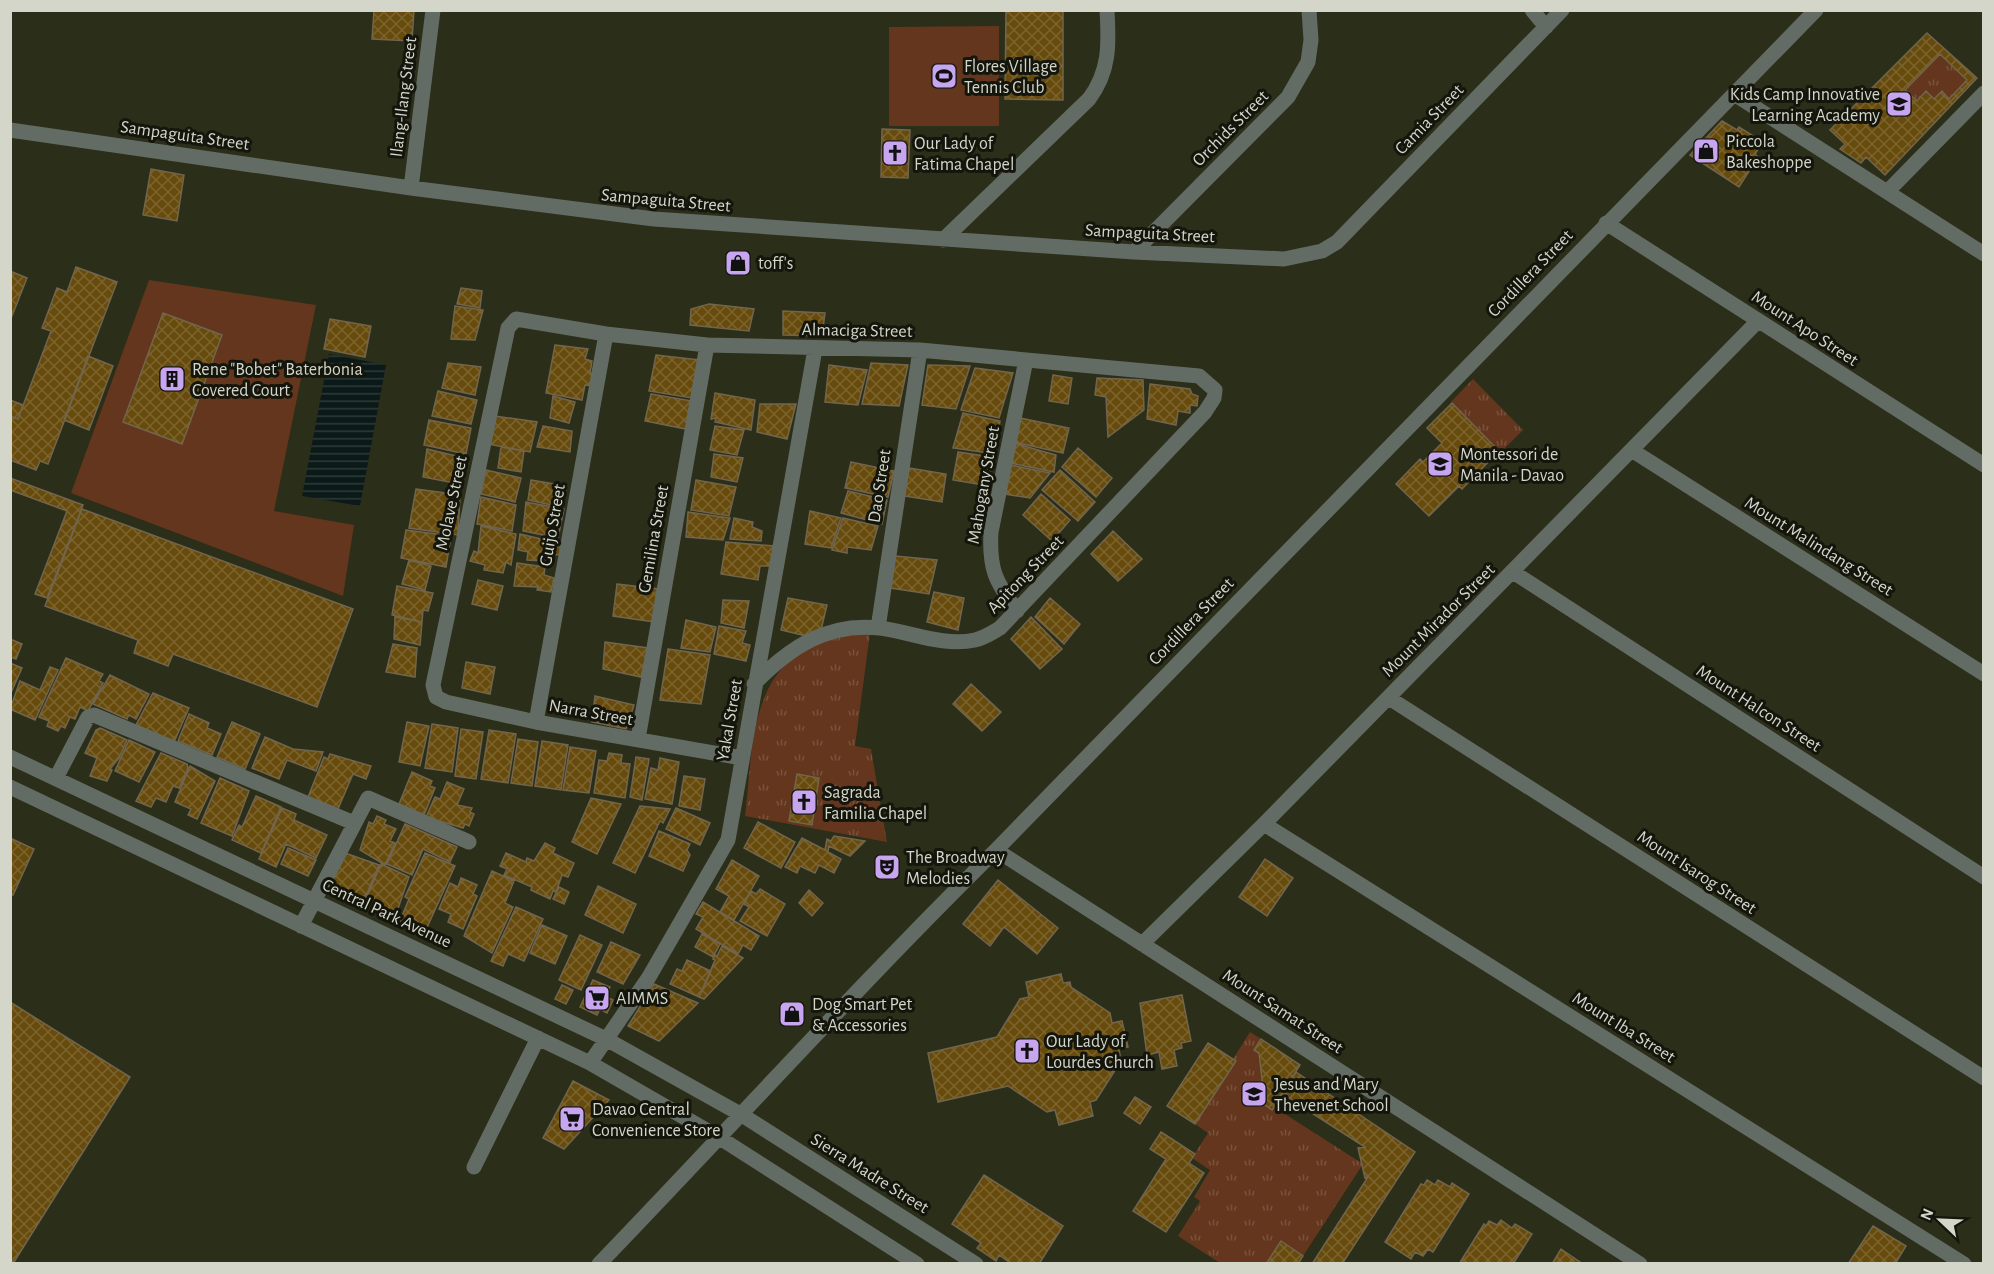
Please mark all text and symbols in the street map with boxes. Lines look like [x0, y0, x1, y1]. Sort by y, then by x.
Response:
street label: Ilang-Ilang Street [388, 36, 420, 158]
place label: Flores Village Tennis Club [964, 58, 1057, 97]
sports icon: Flores Village Tennis Club [929, 61, 959, 91]
street label: Camia Street [1392, 81, 1468, 158]
place label: Kids Camp Innovative Learning Academy [1730, 86, 1880, 125]
street label: Orchids Street [1189, 87, 1272, 170]
school or university icon: Kids Camp Innovative Learning Academy [1884, 89, 1914, 119]
street label: Sampaguita Street [119, 118, 251, 154]
place label: Piccola Bakeshoppe [1726, 133, 1812, 172]
place label: Our Lady of Fatima Chapel [914, 135, 1014, 174]
shop icon: Piccola Bakeshoppe [1691, 136, 1721, 166]
church icon: Our Lady of Fatima Chapel [880, 138, 910, 168]
street label: Sampaguita Street [600, 186, 732, 216]
street label: Sampaguita Street [1085, 222, 1216, 246]
street label: Cordillera Street [1485, 226, 1577, 321]
shop icon: toff's [723, 248, 753, 278]
place label: toff's [758, 255, 794, 273]
street label: Mount Apo Street [1748, 288, 1861, 370]
street label: Almaciga Street [801, 321, 913, 341]
place label: Rene "Bobet" Baterbonia Covered Court [192, 361, 363, 400]
building icon: Rene "Bobet" Baterbonia Covered Court [157, 364, 187, 394]
street label: Mahogany Street [965, 425, 1003, 545]
place label: Montessori de Manila - Davao [1460, 446, 1564, 485]
street label: Dao Street [865, 448, 895, 524]
school or university icon: Montessori de Manila - Davao [1425, 449, 1455, 479]
street label: Molave Street [433, 454, 471, 552]
street label: Guijo Street [537, 483, 569, 568]
street label: Gemilina Street [636, 484, 672, 595]
street label: Mount Malindang Street [1741, 494, 1896, 600]
street label: Apitong Street [984, 532, 1067, 617]
street label: Mount Mirador Street [1379, 561, 1499, 681]
street label: Cordillera Street [1146, 574, 1238, 669]
street label: Mount Halcon Street [1693, 662, 1824, 756]
street label: Yakal Street [714, 678, 746, 762]
street label: Narra Street [547, 697, 635, 729]
place label: Sagrada Familia Chapel [824, 784, 927, 823]
church icon: Sagrada Familia Chapel [789, 787, 819, 817]
street label: Mount Isarog Street [1634, 828, 1759, 918]
place label: The Broadway Melodies [906, 849, 1005, 888]
theatre icon: The Broadway Melodies [872, 852, 902, 882]
street label: Central Park Avenue [319, 876, 454, 952]
street label: Mount Samat Street [1219, 966, 1346, 1058]
supermarket icon: AIMMS [582, 983, 612, 1013]
street label: Mount Iba Street [1569, 989, 1678, 1067]
place label: AIMMS [616, 990, 668, 1008]
place label: Dog Smart Pet & Accessories [812, 996, 912, 1035]
shop icon: Dog Smart Pet & Accessories [777, 999, 807, 1029]
place label: Our Lady of Lourdes Church [1046, 1033, 1154, 1072]
church icon: Our Lady of Lourdes Church [1012, 1036, 1042, 1066]
place label: Jesus and Mary Thevenet School [1274, 1076, 1389, 1115]
school or university icon: Jesus and Mary Thevenet School [1239, 1079, 1269, 1109]
place label: Davao Central Convenience Store [592, 1101, 720, 1140]
supermarket icon: Davao Central Convenience Store [557, 1104, 587, 1134]
street label: Sierra Madre Street [807, 1130, 932, 1217]
north arrow [1910, 1190, 1970, 1250]
text: N [1918, 1206, 1937, 1223]

